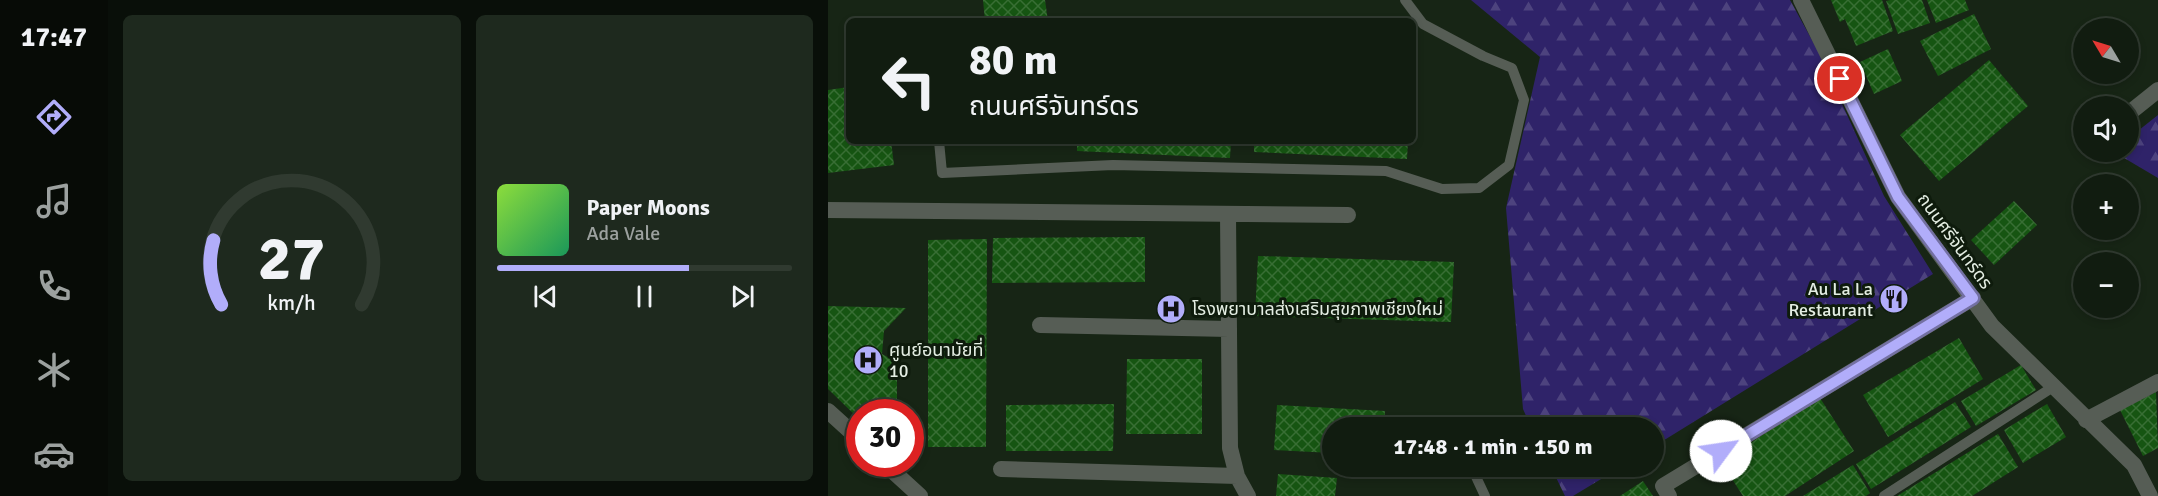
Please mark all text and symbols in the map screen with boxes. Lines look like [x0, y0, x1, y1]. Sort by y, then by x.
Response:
north arrow [2073, 18, 2139, 84]
map controls [2073, 18, 2139, 318]
text: 17:47 [21, 21, 87, 54]
text: 80 m [969, 35, 1058, 86]
icon: left [870, 42, 948, 120]
pin [1814, 53, 1865, 104]
icon: arrive [1823, 62, 1856, 95]
text: ถนนศรีจันทร์ดร [969, 90, 1139, 123]
icon: directions [33, 96, 75, 138]
button: sound [2073, 96, 2139, 162]
button: + [2073, 174, 2139, 240]
icon: music [33, 180, 75, 222]
street label: ถนนศรีจันทร์ดร [1913, 189, 1997, 293]
text: Paper Moons [587, 194, 710, 221]
text: 27 [258, 220, 325, 297]
text: Ada Vale [587, 221, 660, 246]
button: − [2073, 252, 2139, 318]
icon: phone [33, 265, 75, 307]
place label: Au La La Restaurant [1789, 278, 1873, 321]
icon: previous [529, 280, 562, 313]
icon: pause [628, 280, 661, 313]
icon: next [726, 280, 759, 313]
restaurant icon: Au La La Restaurant [1878, 283, 1910, 315]
text: km/h [267, 290, 316, 316]
hospital icon: โรงพยาบาลส่งเสริมสุขภาพเชียงใหม่ [1155, 293, 1187, 325]
place label: โรงพยาบาลส่งเสริมสุขภาพเชียงใหม่ [1192, 298, 1443, 320]
place label: ศูนย์อนามัยที่ 10 [889, 337, 983, 382]
hospital icon: ศูนย์อนามัยที่ 10 [852, 344, 884, 376]
icon: climate [33, 349, 75, 391]
speed limit sign: 30 [846, 399, 924, 477]
position arrow [1689, 419, 1753, 483]
icon: car [33, 433, 75, 475]
text: 17:48 · 1 min · 150 m [1393, 433, 1593, 460]

